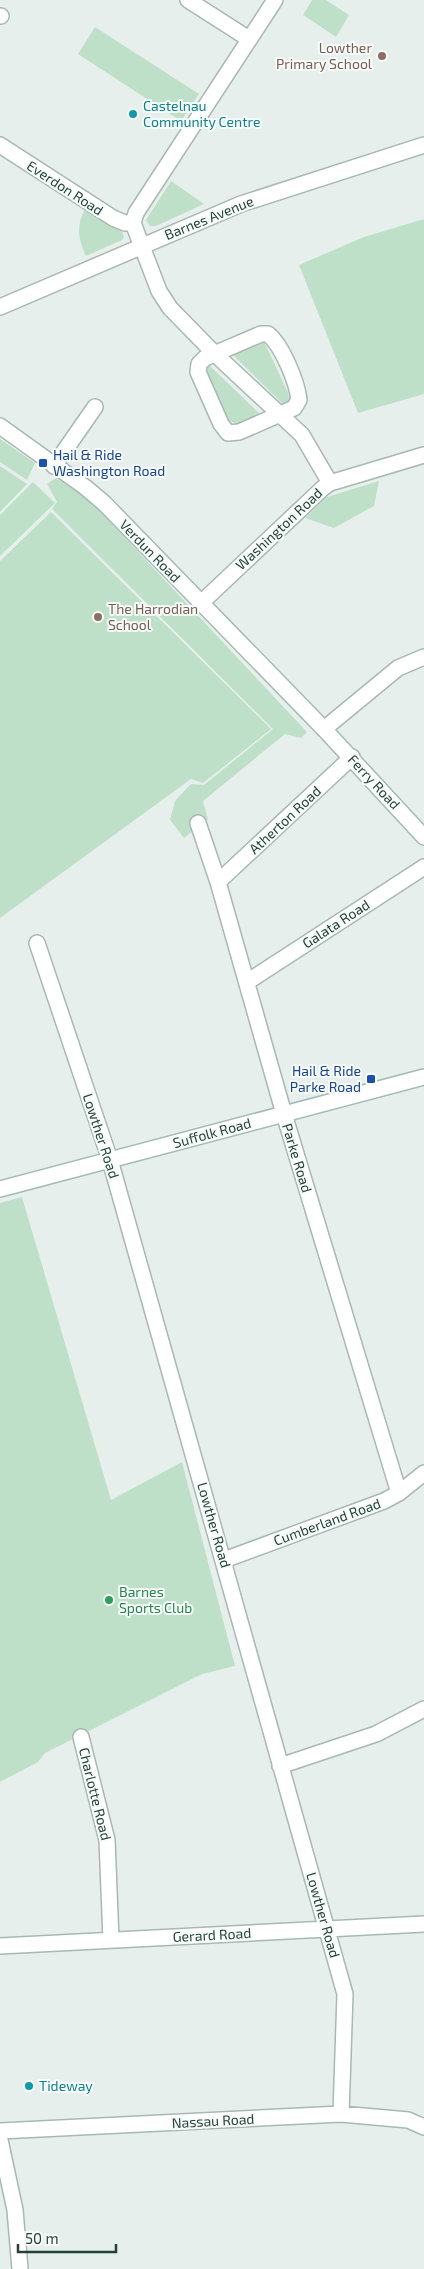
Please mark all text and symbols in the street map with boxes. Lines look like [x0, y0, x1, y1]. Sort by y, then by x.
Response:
place label: Lowther Primary School [276, 39, 373, 72]
marker: Lowther Primary School [376, 50, 388, 62]
place label: Castelnau Community Centre [143, 97, 261, 130]
marker: Castelnau Community Centre [127, 108, 139, 120]
street label: Everdon Road [24, 157, 107, 219]
street label: Barnes Avenue [162, 192, 256, 243]
place label: Hail & Ride Washington Road [53, 446, 165, 479]
marker: Hail & Ride Washington Road [37, 457, 49, 469]
street label: Washington Road [232, 484, 326, 573]
street label: Verdun Road [116, 516, 184, 586]
place label: The Harrodian School [108, 600, 198, 633]
marker: The Harrodian School [92, 611, 104, 623]
street label: Ferry Road [345, 751, 404, 813]
street label: Atherton Road [245, 782, 324, 857]
street label: Galata Road [299, 896, 373, 952]
place label: Hail & Ride Parke Road [290, 1062, 361, 1095]
marker: Hail & Ride Parke Road [365, 1073, 377, 1085]
street label: Lowther Road [80, 1091, 123, 1180]
street label: Suffolk Road [171, 1114, 253, 1151]
street label: Parke Road [279, 1121, 316, 1194]
street label: Lowther Road [194, 1480, 235, 1570]
street label: Cumberland Road [271, 1494, 383, 1549]
place label: Barnes Sports Club [119, 1583, 192, 1616]
marker: Barnes Sports Club [103, 1594, 115, 1606]
street label: Charlotte Road [76, 1746, 115, 1842]
street label: Lowther Road [303, 1870, 344, 1960]
street label: Gerard Road [172, 1924, 252, 1945]
place label: Tideway [39, 2077, 93, 2094]
marker: Tideway [23, 2080, 35, 2092]
street label: Nassau Road [171, 2110, 255, 2131]
scale bar [18, 2222, 115, 2254]
text: 50 m [25, 2229, 59, 2247]

